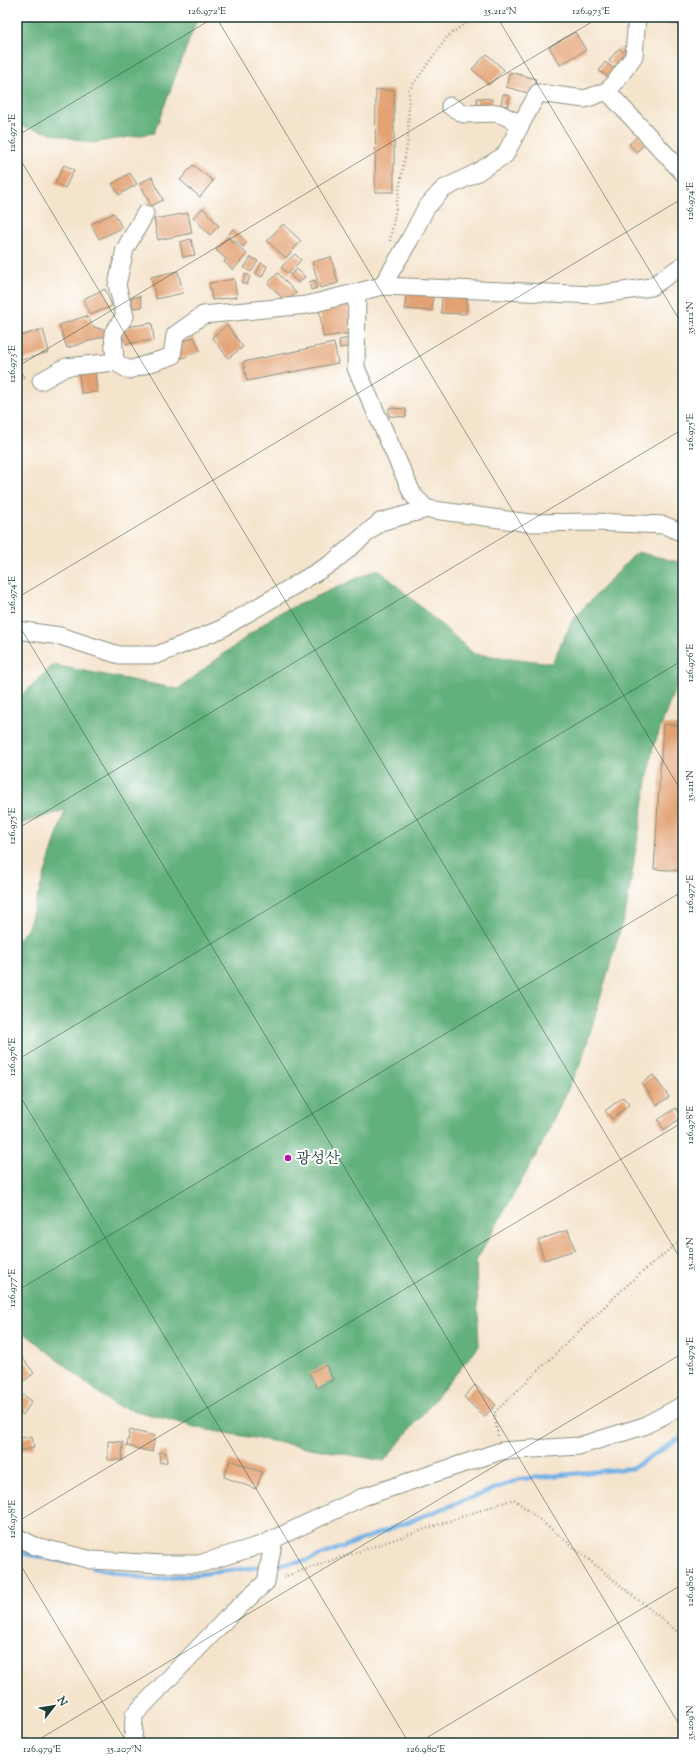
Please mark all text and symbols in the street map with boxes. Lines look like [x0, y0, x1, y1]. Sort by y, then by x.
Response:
text: 126.972°E [188, 4, 226, 19]
text: 35.212°N [483, 4, 517, 19]
text: 126.973°E [572, 4, 610, 19]
text: 126.972°E [5, 114, 20, 152]
text: 126.974°E [683, 182, 698, 220]
text: 35.212°N [683, 301, 698, 335]
text: 126.973°E [5, 345, 20, 383]
text: 126.975°E [683, 413, 698, 451]
text: 126.974°E [5, 576, 20, 614]
text: 126.976°E [683, 644, 698, 682]
text: 35.211°N [683, 770, 698, 802]
text: 126.975°E [5, 807, 20, 845]
text: 126.977°E [683, 875, 698, 913]
text: 126.976°E [5, 1038, 20, 1076]
text: 126.978°E [683, 1106, 698, 1144]
place label: 광성산 [296, 1149, 340, 1170]
marker: 광성산 [283, 1153, 293, 1163]
text: 35.210°N [683, 1237, 698, 1271]
text: 126.977°E [5, 1269, 20, 1307]
text: 126.979°E [683, 1337, 698, 1375]
text: 126.978°E [5, 1500, 20, 1538]
text: 126.980°E [683, 1568, 698, 1606]
north arrow [34, 1686, 74, 1726]
text: N [52, 1693, 71, 1709]
text: 35.209°N [683, 1705, 698, 1741]
text: 126.979°E [23, 1742, 61, 1757]
text: 35.207°N [106, 1742, 142, 1757]
text: 126.980°E [407, 1742, 445, 1757]

